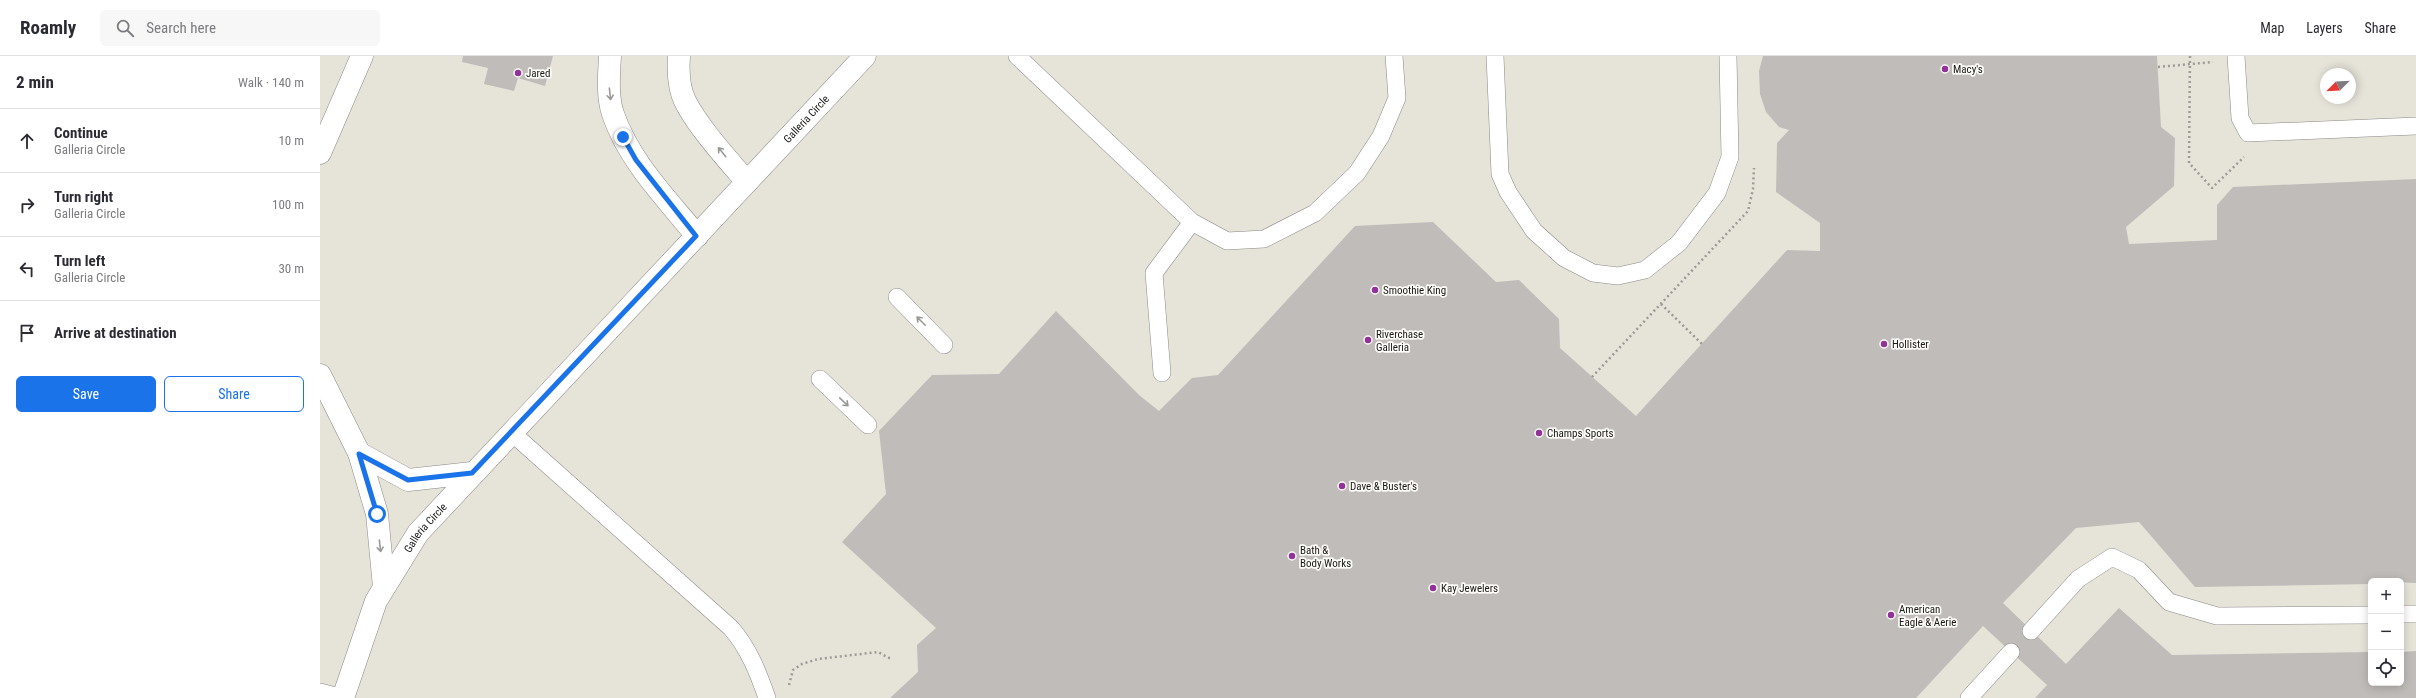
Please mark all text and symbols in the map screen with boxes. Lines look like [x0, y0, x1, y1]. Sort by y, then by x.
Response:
search box [100, 10, 380, 46]
text: Roamly [20, 16, 76, 39]
icon: search [114, 17, 136, 39]
text: Search here [146, 19, 216, 37]
text: Map [2260, 20, 2284, 36]
text: Layers [2306, 20, 2343, 36]
text: Share [2365, 20, 2396, 36]
place label: Macy's [1953, 63, 1983, 76]
marker: Macy's [1940, 64, 1950, 74]
place label: Jared [526, 67, 550, 80]
marker: Jared [513, 68, 523, 78]
north arrow [2320, 68, 2356, 104]
text: 2 min [16, 72, 54, 92]
text: Walk · 140 m [238, 75, 304, 90]
one-way arrow [606, 87, 614, 100]
street label: Galleria Circle [781, 92, 832, 145]
text: Continue [54, 124, 108, 142]
route end [614, 128, 632, 146]
icon: ahead [16, 130, 38, 152]
text: 10 m [278, 133, 304, 148]
text: Galleria Circle [54, 142, 125, 157]
one-way arrow [717, 147, 726, 158]
text: Turn right [54, 188, 113, 206]
icon: right [16, 194, 38, 216]
text: 100 m [272, 197, 304, 212]
text: Galleria Circle [54, 206, 125, 221]
text: Turn left [54, 252, 105, 270]
icon: left [16, 258, 38, 280]
text: 30 m [278, 261, 304, 276]
text: Galleria Circle [54, 270, 125, 285]
place label: Smoothie King [1383, 284, 1446, 297]
marker: Smoothie King [1370, 285, 1380, 295]
one-way arrow [916, 316, 926, 326]
icon: arrive [16, 322, 38, 344]
text: Arrive at destination [54, 324, 177, 342]
place label: Riverchase Galleria [1376, 328, 1423, 354]
marker: Riverchase Galleria [1363, 335, 1373, 345]
place label: Hollister [1892, 338, 1929, 351]
marker: Hollister [1879, 339, 1889, 349]
button: Save [16, 376, 156, 412]
button: Share [164, 376, 304, 412]
one-way arrow [839, 397, 849, 407]
place label: Champs Sports [1547, 427, 1614, 440]
marker: Champs Sports [1534, 428, 1544, 438]
place label: Dave & Buster's [1350, 480, 1417, 493]
marker: Dave & Buster's [1337, 481, 1347, 491]
street label: Galleria Circle [401, 500, 449, 555]
route start [368, 505, 386, 523]
one-way arrow [376, 539, 384, 552]
place label: Bath & Body Works [1300, 544, 1351, 570]
marker: Bath & Body Works [1287, 551, 1297, 561]
map controls [2368, 578, 2404, 686]
button: + [2368, 578, 2404, 614]
place label: Kay Jewelers [1441, 582, 1498, 595]
marker: Kay Jewelers [1428, 583, 1438, 593]
place label: American Eagle & Aerie [1899, 603, 1956, 629]
marker: American Eagle & Aerie [1886, 610, 1896, 620]
button: − [2368, 614, 2404, 650]
button: locate [2368, 650, 2404, 686]

